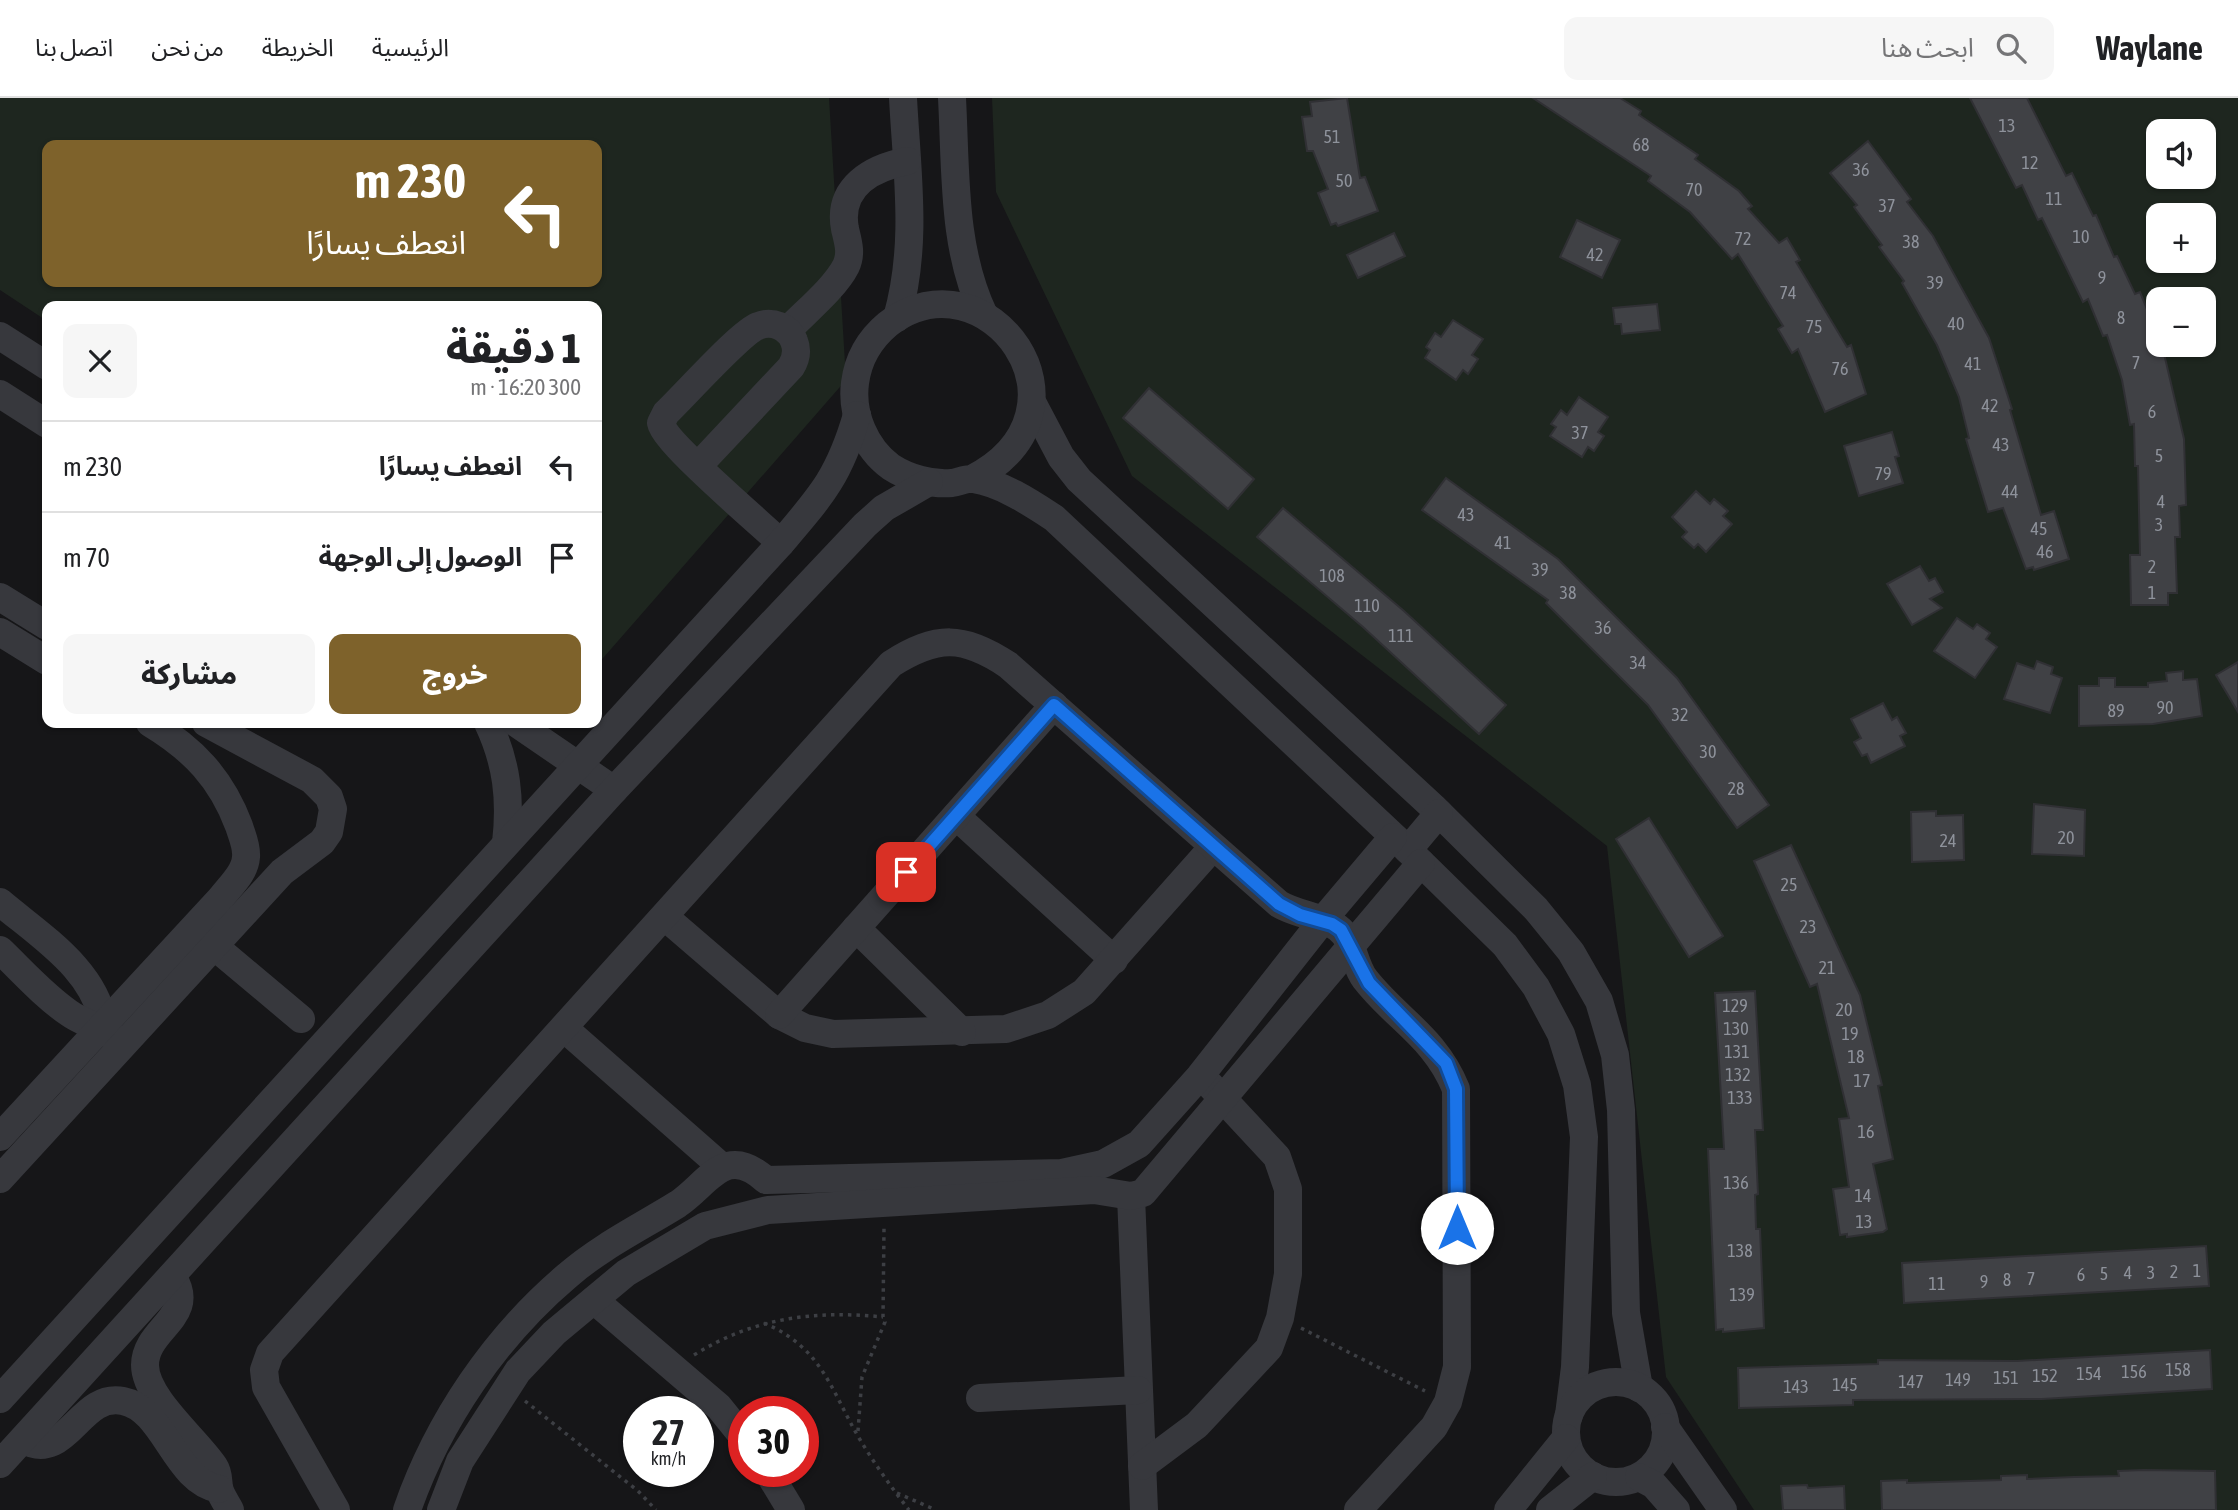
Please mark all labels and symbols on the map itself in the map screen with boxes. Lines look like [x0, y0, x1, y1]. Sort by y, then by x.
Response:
house number: 13 [1999, 115, 2015, 136]
house number: 51 [1324, 126, 1340, 147]
house number: 68 [1633, 134, 1649, 155]
house number: 12 [2022, 152, 2038, 173]
house number: 36 [1853, 159, 1869, 180]
house number: 50 [1336, 170, 1352, 191]
house number: 70 [1686, 179, 1702, 200]
house number: 11 [2046, 188, 2062, 209]
house number: 37 [1879, 195, 1895, 216]
house number: 10 [2073, 226, 2089, 247]
house number: 72 [1735, 228, 1751, 249]
house number: 38 [1903, 231, 1919, 252]
house number: 42 [1587, 244, 1603, 265]
house number: 9 [2098, 267, 2106, 288]
house number: 39 [1927, 272, 1943, 293]
house number: 74 [1780, 282, 1796, 303]
house number: 8 [2117, 307, 2125, 328]
house number: 40 [1948, 313, 1964, 334]
house number: 75 [1806, 316, 1822, 337]
house number: 7 [2132, 352, 2140, 373]
house number: 41 [1965, 353, 1981, 374]
house number: 76 [1832, 358, 1848, 379]
house number: 42 [1982, 395, 1998, 416]
house number: 6 [2148, 401, 2156, 422]
house number: 37 [1572, 422, 1588, 443]
house number: 43 [1993, 434, 2009, 455]
house number: 5 [2155, 445, 2163, 466]
house number: 79 [1875, 463, 1891, 484]
house number: 44 [2002, 481, 2018, 502]
house number: 4 [2157, 491, 2165, 512]
house number: 43 [1458, 504, 1474, 525]
house number: 3 [2155, 514, 2163, 535]
house number: 45 [2031, 518, 2047, 539]
house number: 41 [1495, 532, 1511, 553]
house number: 46 [2037, 541, 2053, 562]
house number: 2 [2148, 556, 2156, 577]
house number: 39 [1532, 559, 1548, 580]
house number: 108 [1319, 565, 1345, 586]
house number: 38 [1560, 582, 1576, 603]
house number: 1 [2148, 582, 2156, 603]
house number: 110 [1354, 595, 1380, 616]
house number: 36 [1595, 617, 1611, 638]
house number: 111 [1388, 625, 1414, 646]
house number: 34 [1630, 652, 1646, 673]
house number: 90 [2157, 697, 2173, 718]
house number: 89 [2108, 700, 2124, 721]
house number: 32 [1672, 704, 1688, 725]
house number: 30 [1700, 741, 1716, 762]
house number: 28 [1728, 778, 1744, 799]
house number: 20 [2058, 827, 2074, 848]
house number: 24 [1940, 830, 1956, 851]
pin [876, 842, 936, 902]
house number: 25 [1781, 874, 1797, 895]
house number: 23 [1800, 916, 1816, 937]
house number: 21 [1819, 957, 1835, 978]
house number: 129 [1722, 995, 1748, 1016]
house number: 20 [1836, 999, 1852, 1020]
house number: 130 [1723, 1018, 1749, 1039]
house number: 19 [1842, 1023, 1858, 1044]
house number: 131 [1724, 1041, 1750, 1062]
house number: 18 [1848, 1046, 1864, 1067]
house number: 132 [1725, 1064, 1751, 1085]
house number: 17 [1854, 1070, 1870, 1091]
house number: 133 [1727, 1087, 1753, 1108]
house number: 16 [1858, 1121, 1874, 1142]
house number: 136 [1723, 1172, 1749, 1193]
house number: 14 [1855, 1185, 1871, 1206]
position arrow [1420, 1191, 1494, 1265]
house number: 13 [1856, 1211, 1872, 1232]
house number: 138 [1727, 1240, 1753, 1261]
house number: 1 [2193, 1260, 2201, 1281]
house number: 2 [2170, 1261, 2178, 1282]
house number: 4 [2124, 1262, 2132, 1283]
house number: 3 [2147, 1262, 2155, 1283]
house number: 5 [2100, 1263, 2108, 1284]
house number: 6 [2077, 1264, 2085, 1285]
house number: 7 [2027, 1268, 2035, 1289]
house number: 8 [2003, 1269, 2011, 1290]
house number: 9 [1980, 1271, 1988, 1292]
house number: 11 [1929, 1273, 1945, 1294]
house number: 139 [1729, 1284, 1755, 1305]
house number: 158 [2165, 1359, 2191, 1380]
house number: 156 [2121, 1361, 2147, 1382]
house number: 154 [2076, 1363, 2102, 1384]
house number: 152 [2032, 1365, 2058, 1386]
house number: 151 [1993, 1367, 2019, 1388]
house number: 149 [1945, 1369, 1971, 1390]
house number: 147 [1898, 1371, 1924, 1392]
house number: 145 [1832, 1374, 1858, 1395]
house number: 143 [1783, 1376, 1809, 1397]
speed limit sign: 30 [728, 1396, 819, 1487]

